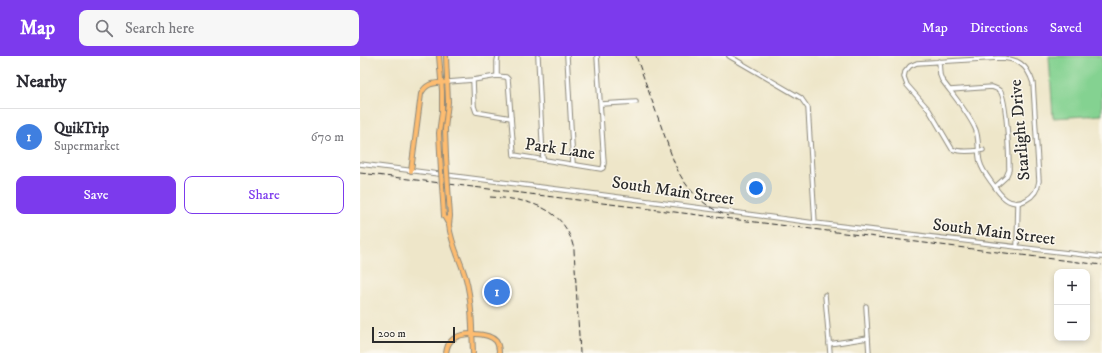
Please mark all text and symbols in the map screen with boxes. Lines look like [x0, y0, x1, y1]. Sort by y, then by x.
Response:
search box [79, 10, 359, 46]
text: Map [20, 17, 55, 40]
icon: search [93, 17, 115, 39]
text: Search here [125, 19, 194, 38]
text: Map [922, 19, 948, 37]
text: Directions [970, 19, 1028, 37]
text: Saved [1050, 19, 1082, 37]
text: Nearby [16, 71, 66, 93]
street label: Starlight Drive [1005, 79, 1035, 181]
text: QuikTrip [54, 119, 109, 138]
text: 1 [27, 129, 31, 145]
text: 670 m [311, 129, 344, 145]
street label: Park Lane [523, 133, 597, 165]
text: Supermarket [54, 138, 120, 154]
street label: South Main Street [610, 172, 736, 211]
button: Save [16, 176, 176, 214]
button: Share [184, 176, 344, 214]
your location [746, 178, 766, 198]
street label: South Main Street [931, 214, 1057, 250]
map controls [1054, 269, 1090, 341]
button: + [1054, 269, 1090, 305]
pin: 1 [484, 277, 510, 307]
button: − [1054, 305, 1090, 341]
scale bar [372, 325, 455, 344]
text: 200 m [378, 327, 406, 341]

